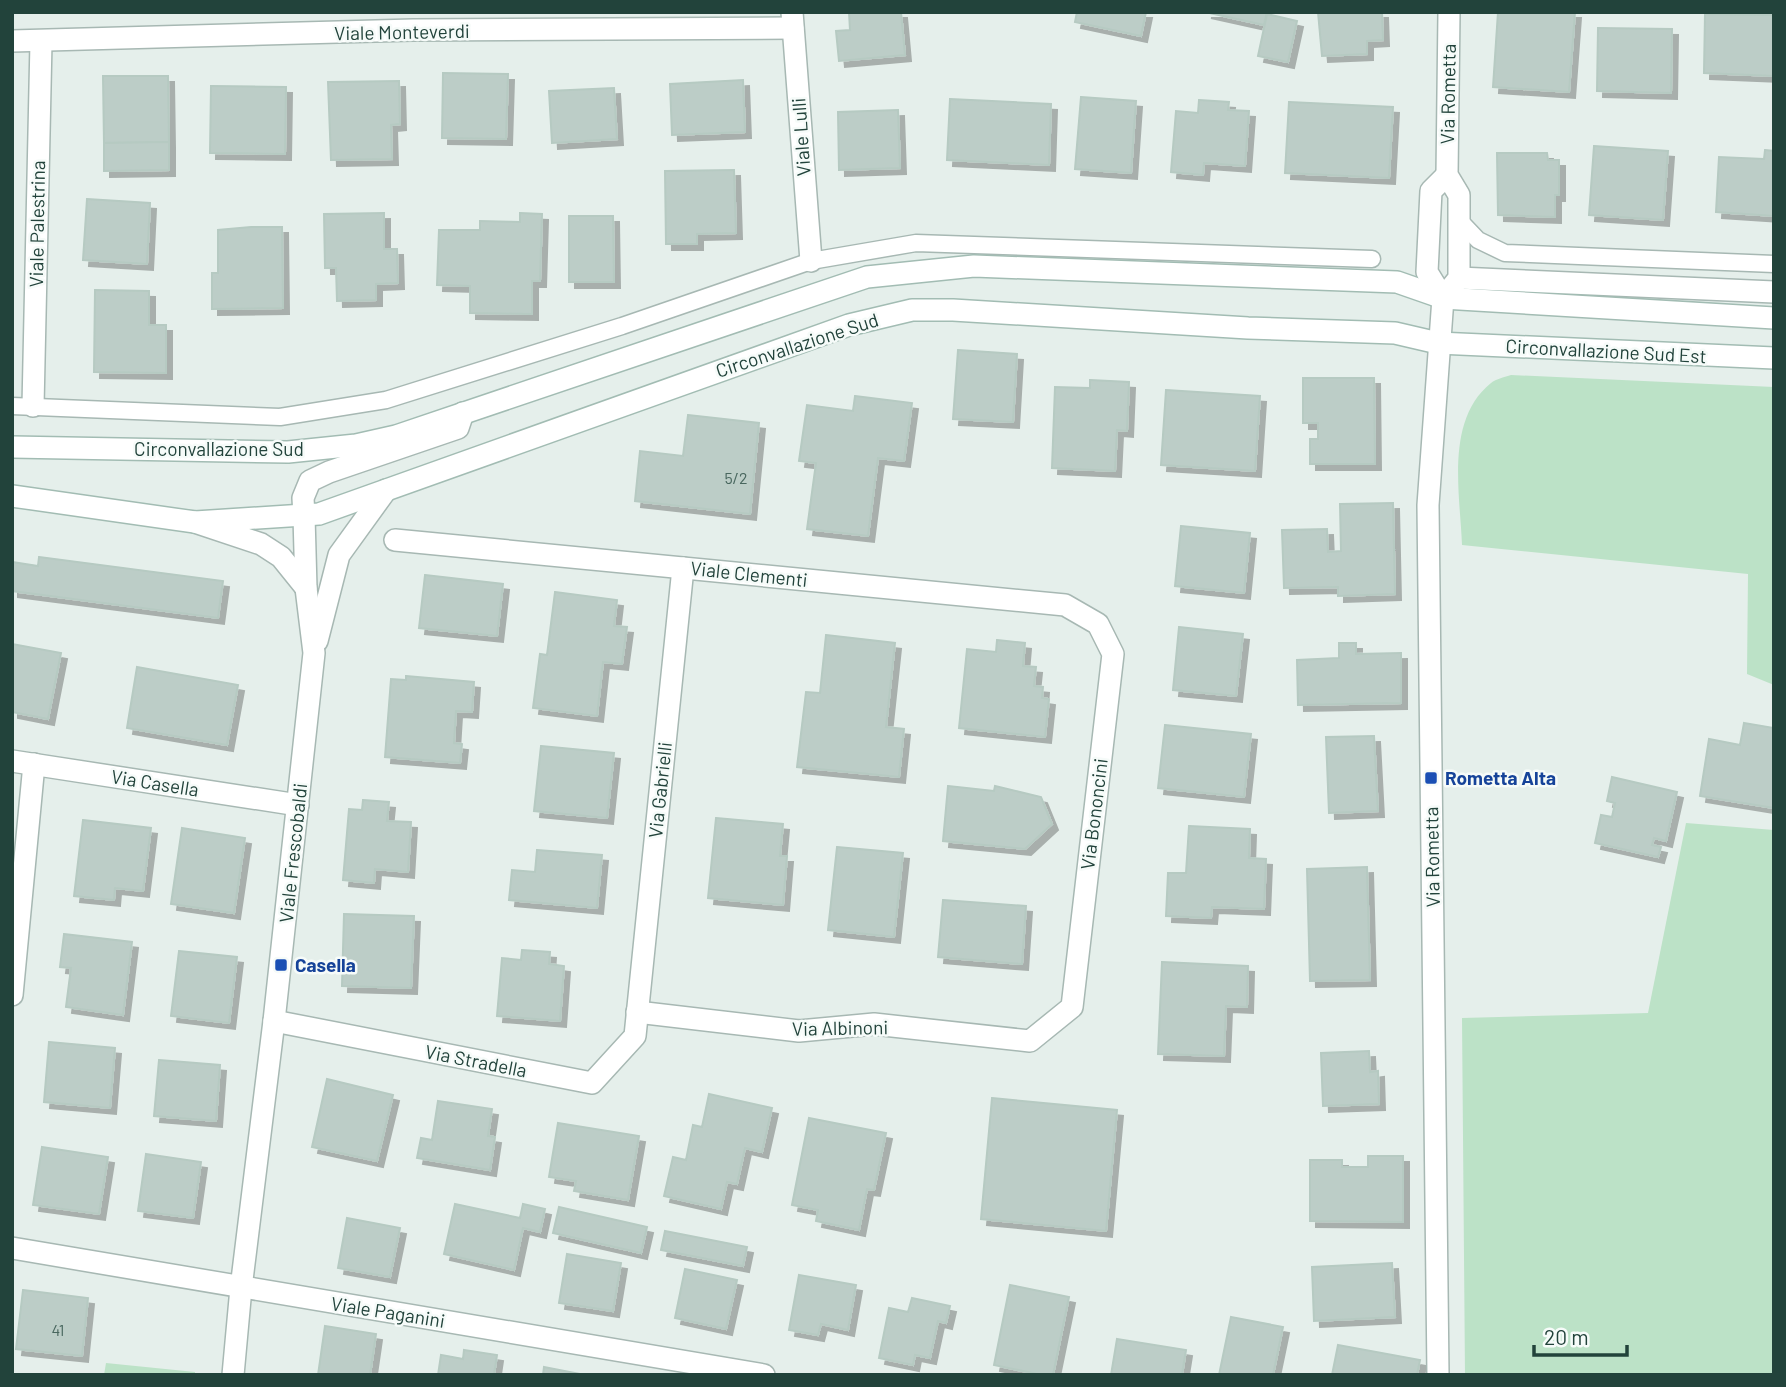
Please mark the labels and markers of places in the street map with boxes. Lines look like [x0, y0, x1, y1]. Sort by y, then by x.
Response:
place label: Rometta Alta [1445, 766, 1556, 789]
marker: Rometta Alta [1423, 770, 1439, 786]
place label: Casella [295, 953, 356, 976]
marker: Casella [273, 957, 289, 973]

